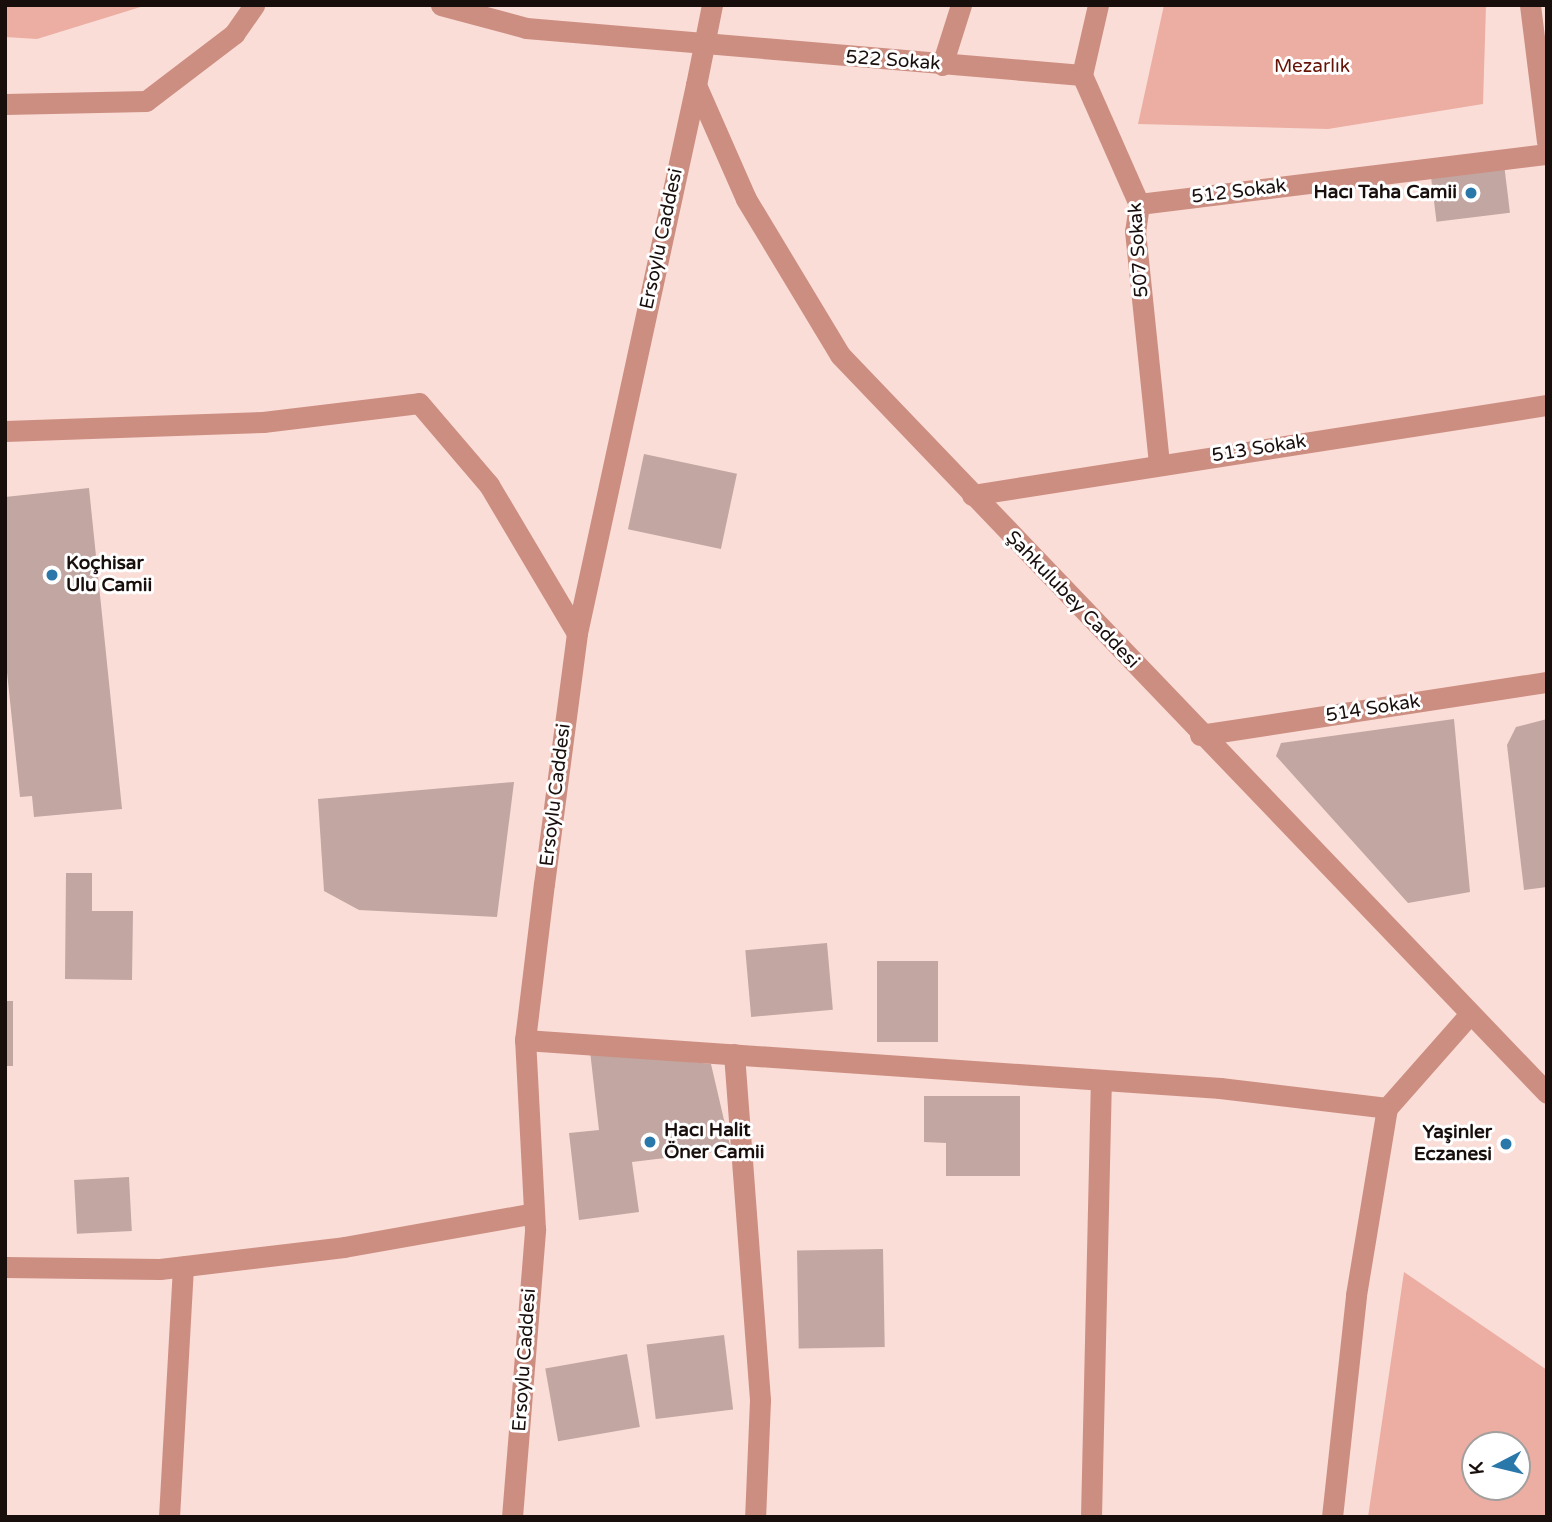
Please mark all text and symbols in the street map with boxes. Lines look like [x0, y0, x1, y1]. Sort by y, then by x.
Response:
street label: 522 Sokak [845, 46, 941, 76]
park label: Mezarlık [1274, 56, 1350, 78]
street label: Ersoylu Caddesi [636, 166, 688, 312]
street label: 512 Sokak [1190, 175, 1288, 209]
place label: Hacı Taha Camii [1313, 182, 1457, 204]
marker: Hacı Taha Camii [1463, 185, 1479, 201]
street label: 507 Sokak [1124, 202, 1154, 298]
street label: 513 Sokak [1210, 430, 1308, 468]
street label: Şahkulubey Caddesi [1000, 526, 1144, 674]
place label: Koçhisar Ulu Camii [66, 553, 152, 597]
marker: Koçhisar Ulu Camii [44, 567, 60, 583]
street label: 514 Sokak [1324, 690, 1422, 728]
street label: Ersoylu Caddesi [536, 722, 576, 868]
place label: Hacı Halit Öner Camii [664, 1120, 765, 1164]
place label: Yaşinler Eczanesi [1414, 1122, 1492, 1166]
marker: Hacı Halit Öner Camii [642, 1134, 658, 1150]
marker: Yaşinler Eczanesi [1498, 1136, 1514, 1152]
street label: Ersoylu Caddesi [509, 1288, 541, 1432]
north arrow [1461, 1431, 1531, 1501]
text: K [1465, 1461, 1489, 1476]

